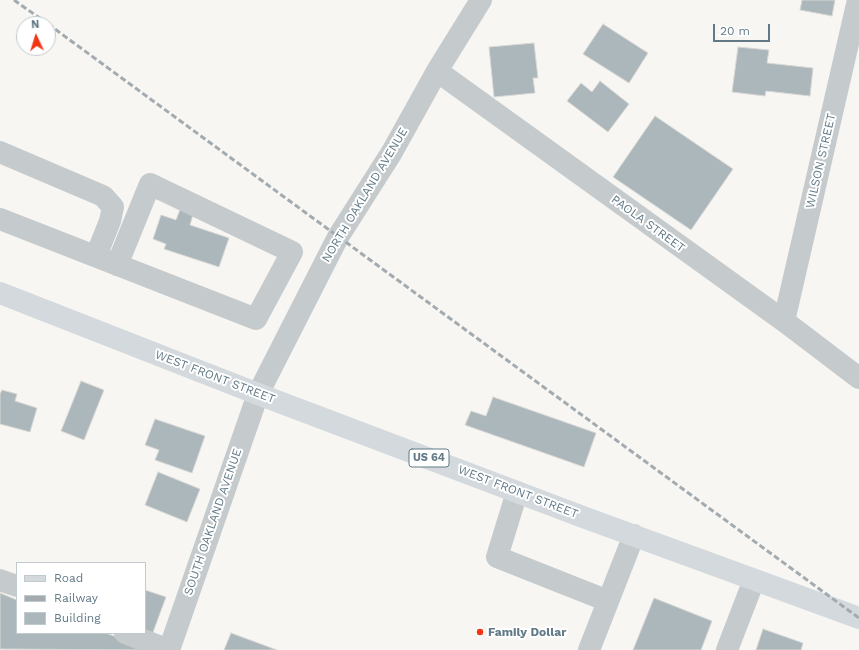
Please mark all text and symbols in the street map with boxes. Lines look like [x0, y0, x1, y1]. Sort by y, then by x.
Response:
north arrow [16, 16, 56, 56]
scale bar [715, 16, 772, 42]
text: N [31, 18, 40, 31]
text: 20 m [720, 24, 750, 38]
street label: WILSON STREET [803, 112, 839, 210]
street label: NORTH OAKLAND AVENUE [319, 125, 411, 265]
street label: PAOLA STREET [608, 192, 688, 256]
street label: WEST FRONT STREET [153, 347, 277, 407]
street label: SOUTH OAKLAND AVENUE [181, 447, 245, 597]
road number: US 64 [409, 449, 449, 467]
street label: WEST FRONT STREET [456, 462, 580, 522]
legend [16, 562, 146, 634]
text: Road [54, 571, 83, 585]
text: Railway [54, 591, 98, 605]
text: Building [54, 611, 101, 625]
place label: Family Dollar [488, 625, 566, 639]
marker: Family Dollar [475, 627, 485, 637]

